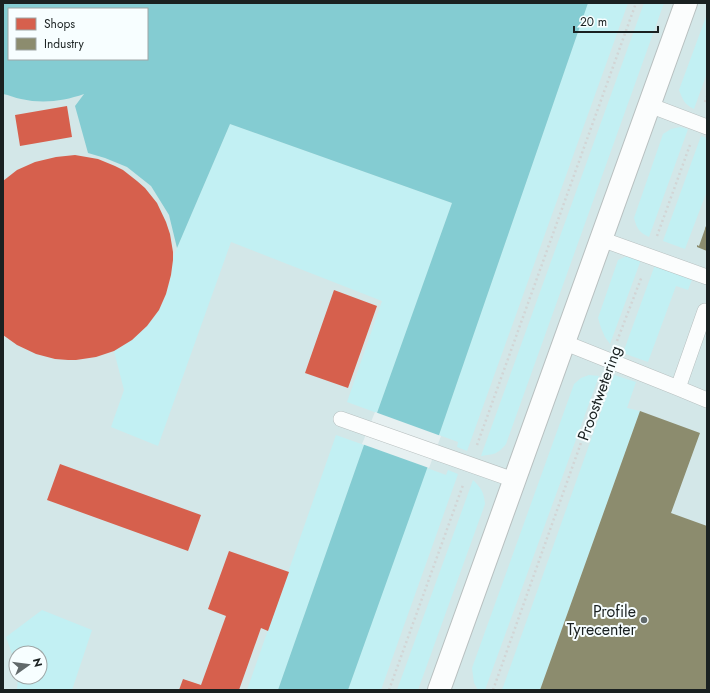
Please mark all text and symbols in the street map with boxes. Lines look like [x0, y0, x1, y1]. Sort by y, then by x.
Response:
legend [8, 8, 148, 60]
scale bar [574, 8, 658, 34]
text: 20 m [580, 13, 607, 31]
text: Shops [44, 15, 75, 33]
text: Industry [44, 35, 85, 53]
street label: Proostwetering [572, 342, 627, 444]
place label: Profile Tyrecenter [567, 600, 636, 641]
marker: Profile Tyrecenter [639, 615, 649, 625]
north arrow [8, 645, 48, 685]
text: N [29, 656, 47, 669]

